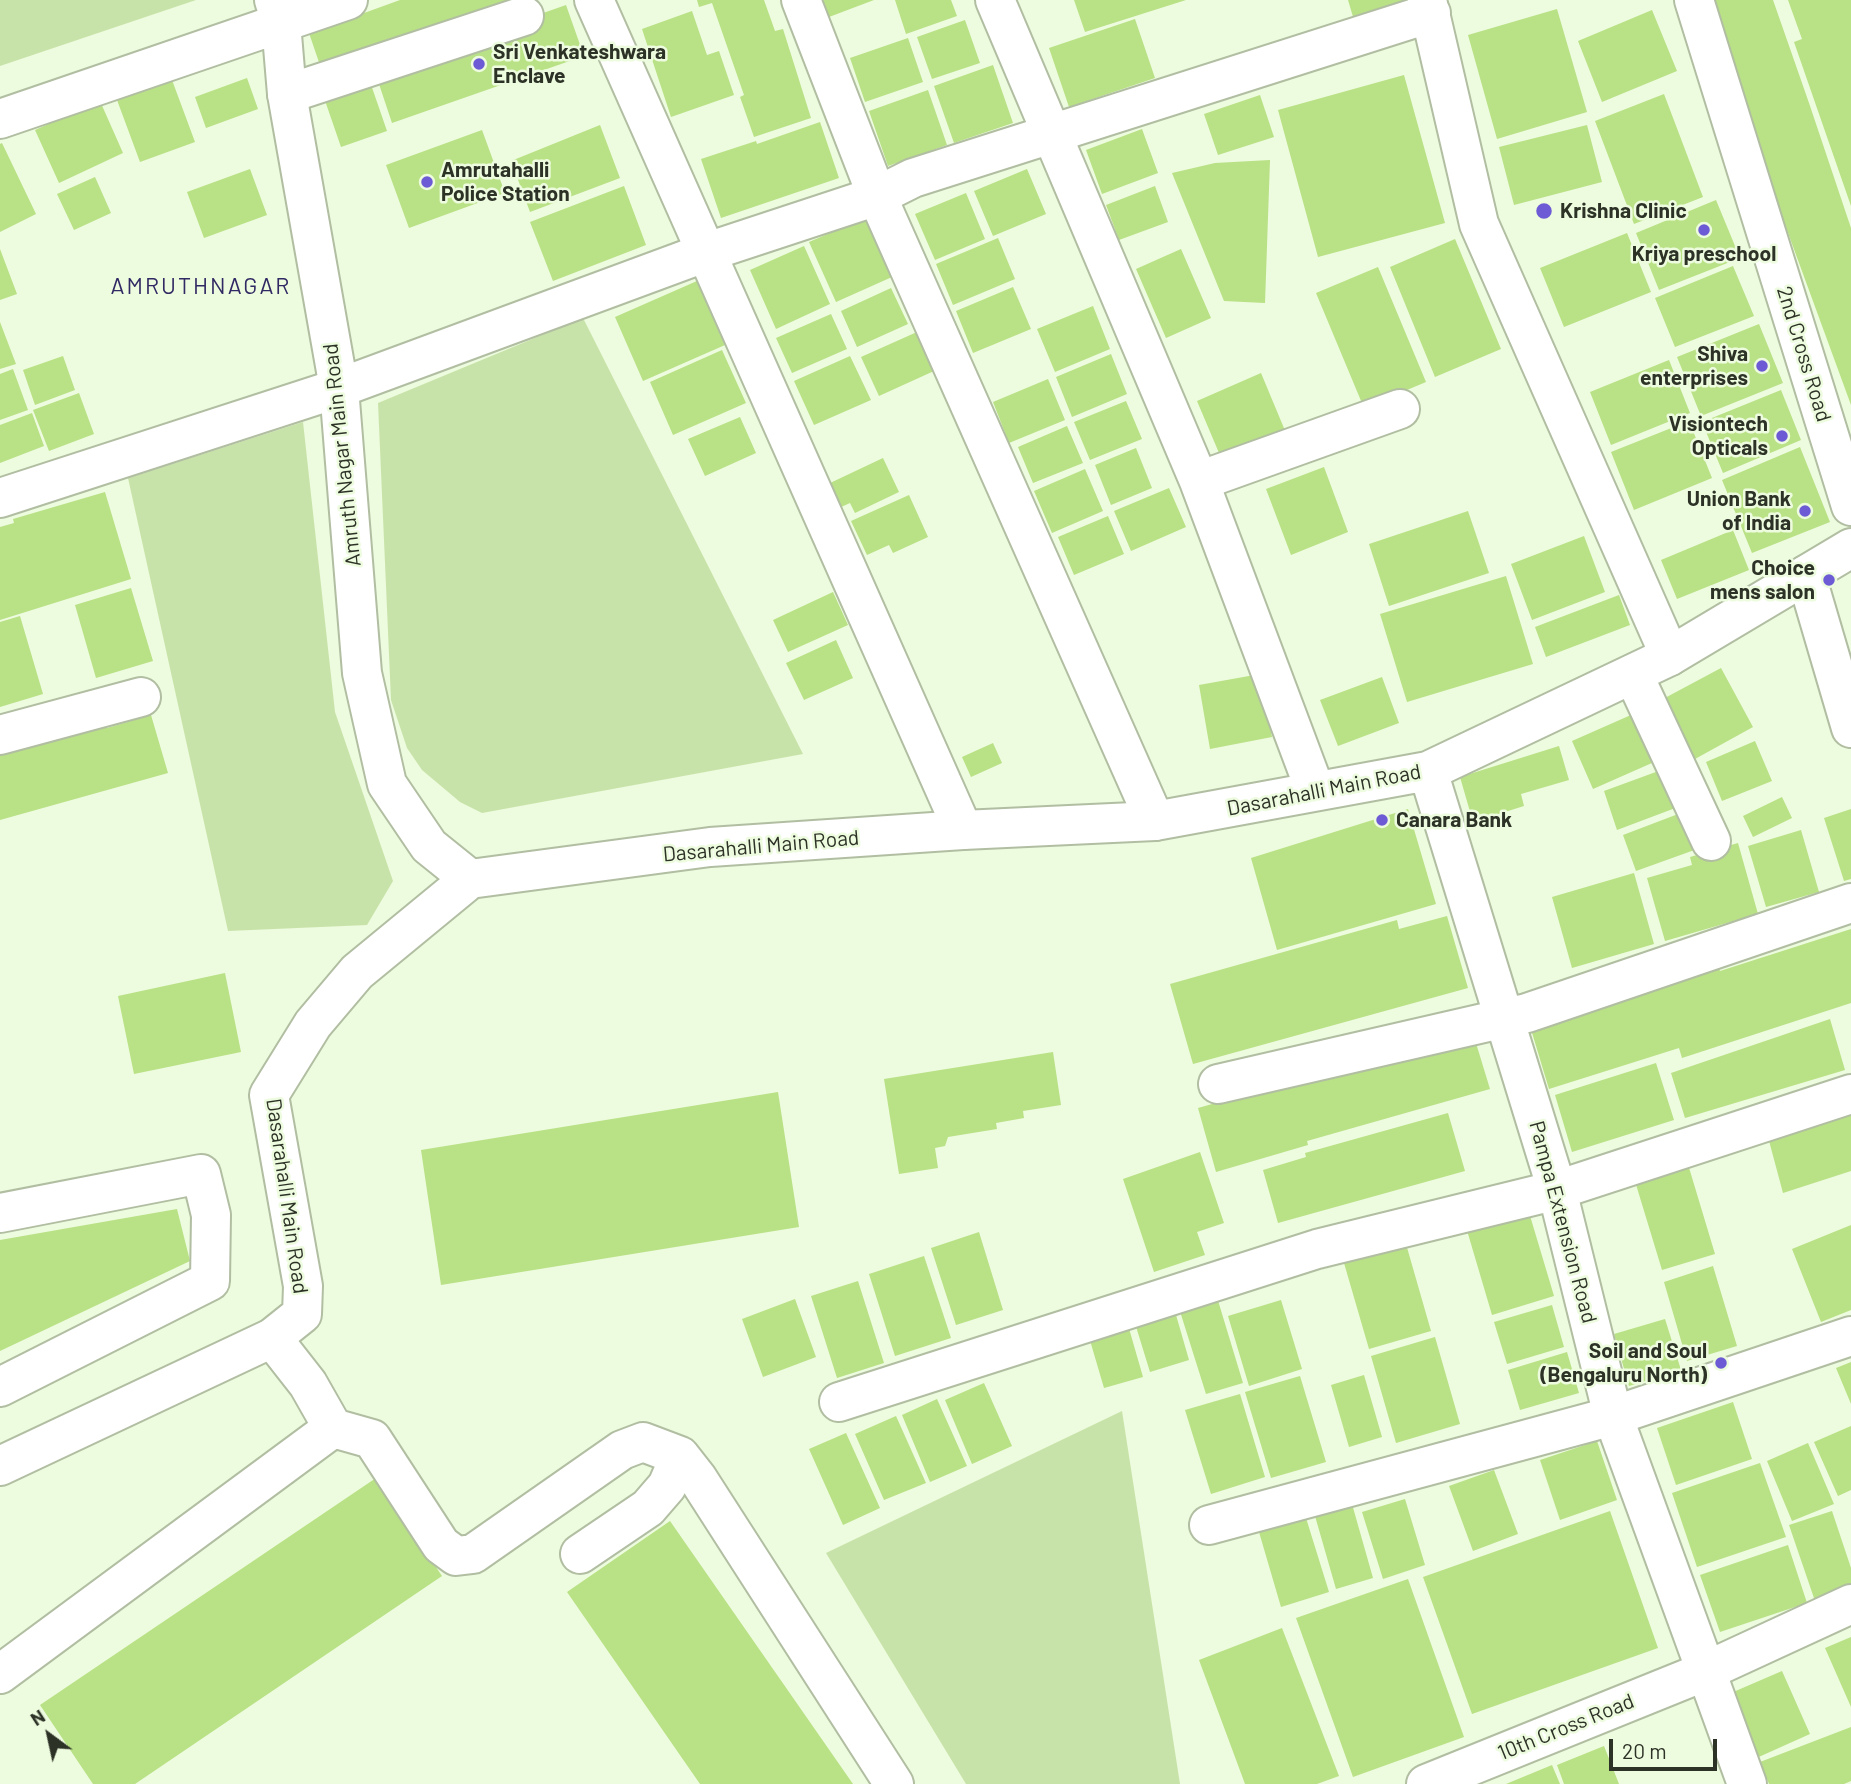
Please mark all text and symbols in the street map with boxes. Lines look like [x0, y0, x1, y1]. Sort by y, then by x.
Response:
place label: Sri Venkateshwara Enclave [493, 39, 666, 89]
marker: Sri Venkateshwara Enclave [471, 56, 487, 72]
place label: Amrutahalli Police Station [441, 157, 570, 207]
marker: Amrutahalli Police Station [419, 174, 435, 190]
place label: Krishna Clinic [1560, 198, 1687, 224]
marker: Krishna Clinic [1534, 201, 1554, 221]
marker: Kriya preschool [1696, 222, 1712, 238]
place label: Kriya preschool [1632, 241, 1776, 267]
district label: AMRUTHNAGAR [112, 272, 290, 300]
street label: 2nd Cross Road [1771, 283, 1837, 425]
place label: Shiva enterprises [1640, 341, 1748, 391]
street label: Amruth Nagar Main Road [318, 342, 366, 568]
marker: Shiva enterprises [1754, 358, 1770, 374]
place label: Visiontech Opticals [1668, 411, 1768, 461]
marker: Visiontech Opticals [1774, 428, 1790, 444]
place label: Union Bank of India [1687, 486, 1791, 536]
marker: Union Bank of India [1797, 503, 1813, 519]
place label: Choice mens salon [1710, 555, 1815, 605]
marker: Choice mens salon [1821, 572, 1837, 588]
street label: Dasarahalli Main Road [1225, 759, 1423, 821]
place label: Canara Bank [1396, 807, 1512, 833]
marker: Canara Bank [1374, 812, 1390, 828]
street label: Dasarahalli Main Road [662, 825, 860, 867]
street label: Dasarahalli Main Road [261, 1097, 313, 1295]
street label: Pampa Extension Road [1524, 1118, 1602, 1326]
place label: Soil and Soul (Bengaluru North) [1540, 1338, 1707, 1388]
marker: Soil and Soul (Bengaluru North) [1713, 1355, 1729, 1371]
street label: 10th Cross Road [1494, 1688, 1638, 1766]
north arrow [14, 1700, 84, 1770]
text: N [26, 1704, 49, 1730]
scale bar [1613, 1724, 1722, 1768]
text: 20 m [1622, 1738, 1667, 1763]

